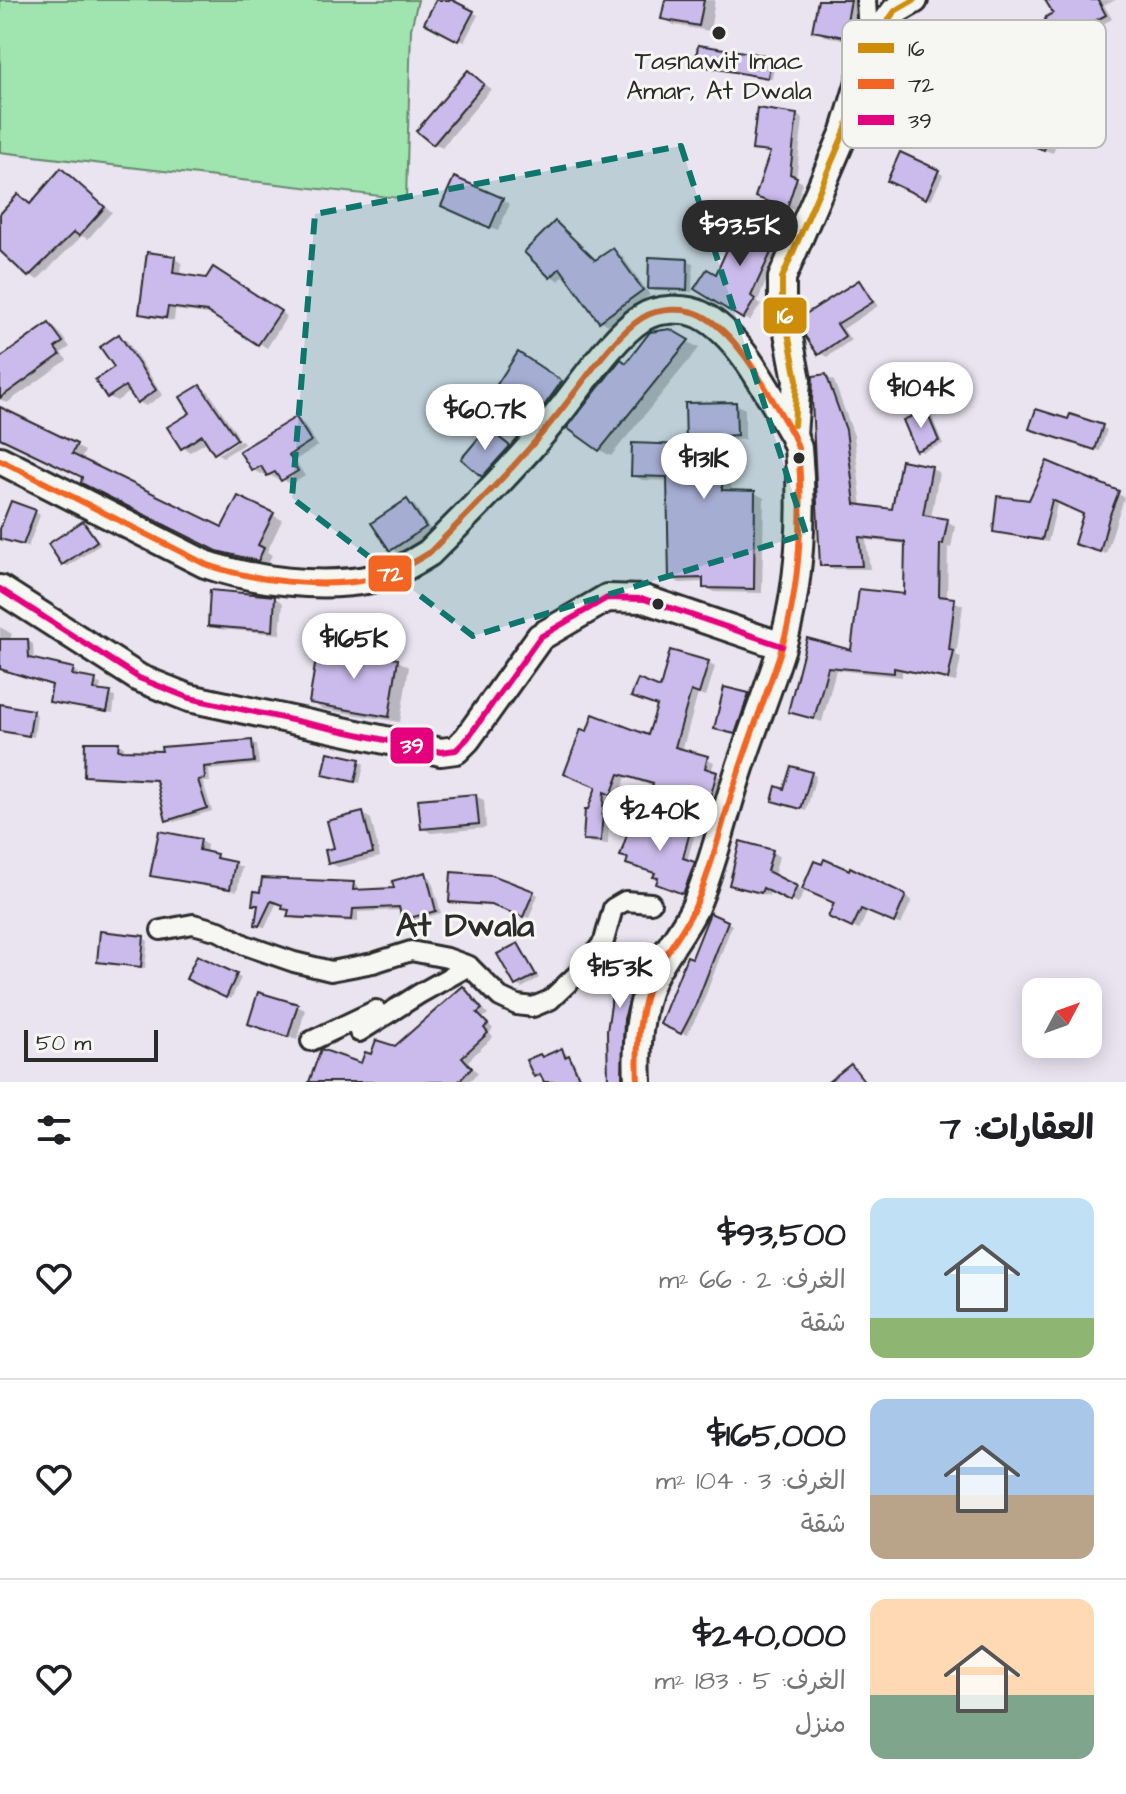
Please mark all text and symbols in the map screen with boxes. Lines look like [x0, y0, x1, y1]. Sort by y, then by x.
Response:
legend [842, 20, 1106, 148]
marker: Tasnawit Imac Amar, At Dwala [710, 24, 728, 42]
text: 16 [908, 34, 925, 65]
place label: Tasnawit Imac Amar, At Dwala [626, 43, 812, 109]
text: 72 [908, 70, 935, 101]
text: 39 [908, 106, 932, 137]
pin: $93.5K [675, 200, 805, 268]
text: $93.5K [700, 208, 780, 244]
line badge: 16 [762, 296, 808, 335]
text: 16 [777, 301, 794, 332]
pin: $104K [865, 362, 977, 430]
text: $104K [887, 370, 955, 406]
pin: $60.7K [420, 384, 550, 452]
text: $60.7K [444, 392, 526, 428]
pin: $131K [648, 433, 760, 501]
text: $131K [679, 441, 729, 477]
unlabelled marker [791, 450, 807, 466]
line badge: 72 [367, 554, 413, 593]
text: 72 [376, 559, 403, 590]
unlabelled marker [650, 596, 666, 612]
pin: $165K [298, 613, 410, 681]
text: $165K [320, 621, 388, 657]
line badge: 39 [389, 726, 435, 765]
text: 39 [399, 731, 424, 762]
pin: $240K [604, 785, 716, 853]
text: $240K [620, 793, 700, 829]
district label: At Dwala [396, 902, 535, 950]
pin: $153K [564, 942, 676, 1010]
text: $153K [587, 950, 653, 986]
north arrow [1022, 978, 1102, 1058]
map controls [1022, 978, 1102, 1058]
scale bar [24, 1026, 158, 1062]
text: 50 m [36, 1028, 91, 1059]
text: العقارات: 7 [940, 1105, 1094, 1153]
icon: filters [32, 1108, 76, 1152]
text: $93,500 [717, 1211, 846, 1259]
icon: home [934, 1230, 1030, 1326]
icon: heart [32, 1256, 76, 1300]
text: الغرف: 2 · 66 m² [659, 1262, 846, 1298]
text: شقة [801, 1305, 846, 1341]
text: $165,000 [707, 1412, 846, 1460]
icon: home [934, 1431, 1030, 1527]
icon: heart [32, 1457, 76, 1501]
text: الغرف: 3 · 104 m² [656, 1463, 846, 1499]
text: شقة [801, 1506, 846, 1542]
text: $240,000 [693, 1612, 846, 1660]
icon: home [934, 1631, 1030, 1727]
icon: heart [32, 1657, 76, 1701]
text: الغرف: 5 · 183 m² [655, 1663, 846, 1699]
text: منزل [795, 1706, 846, 1742]

